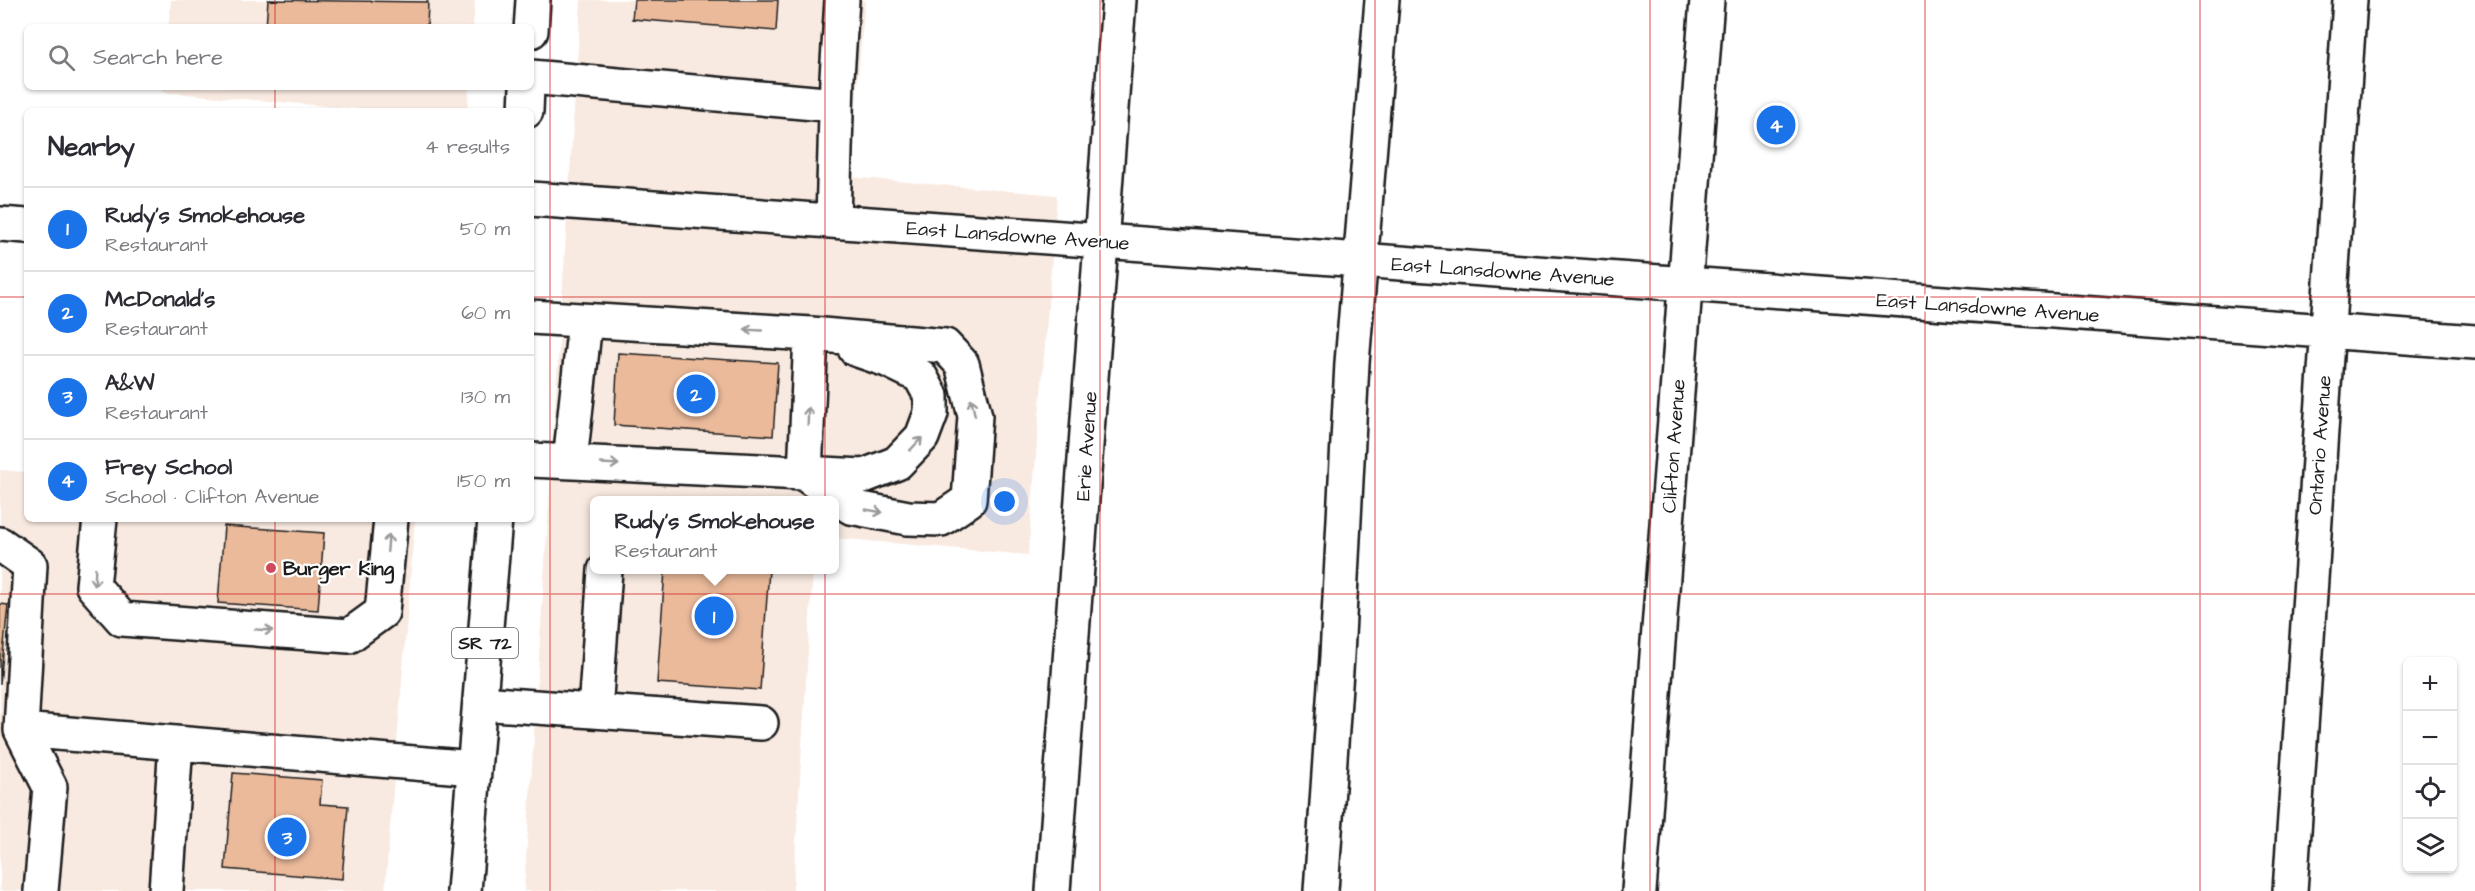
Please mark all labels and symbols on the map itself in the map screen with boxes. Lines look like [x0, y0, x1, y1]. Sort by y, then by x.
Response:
pin: 4 [1756, 102, 1796, 148]
street label: East Lansdowne Avenue [905, 214, 1131, 258]
street label: East Lansdowne Avenue [1390, 250, 1616, 294]
street label: East Lansdowne Avenue [1875, 286, 2101, 330]
one-way arrow [743, 325, 763, 336]
pin: 2 [676, 372, 716, 416]
street label: Ontario Avenue [2301, 374, 2339, 516]
street label: Clifton Avenue [1655, 378, 1693, 514]
street label: Erie Avenue [1069, 390, 1105, 502]
one-way arrow [966, 398, 978, 417]
one-way arrow [802, 406, 813, 426]
one-way arrow [909, 436, 923, 451]
one-way arrow [600, 459, 620, 470]
your location [990, 487, 1019, 516]
one-way arrow [863, 506, 883, 517]
one-way arrow [383, 534, 394, 554]
place label: Burger King [283, 555, 395, 584]
marker: Burger King [264, 561, 278, 575]
one-way arrow [89, 567, 100, 586]
pin: 1 [694, 594, 734, 638]
one-way arrow [253, 624, 273, 635]
road number: SR 72 [452, 628, 518, 658]
pin: 3 [268, 814, 306, 860]

